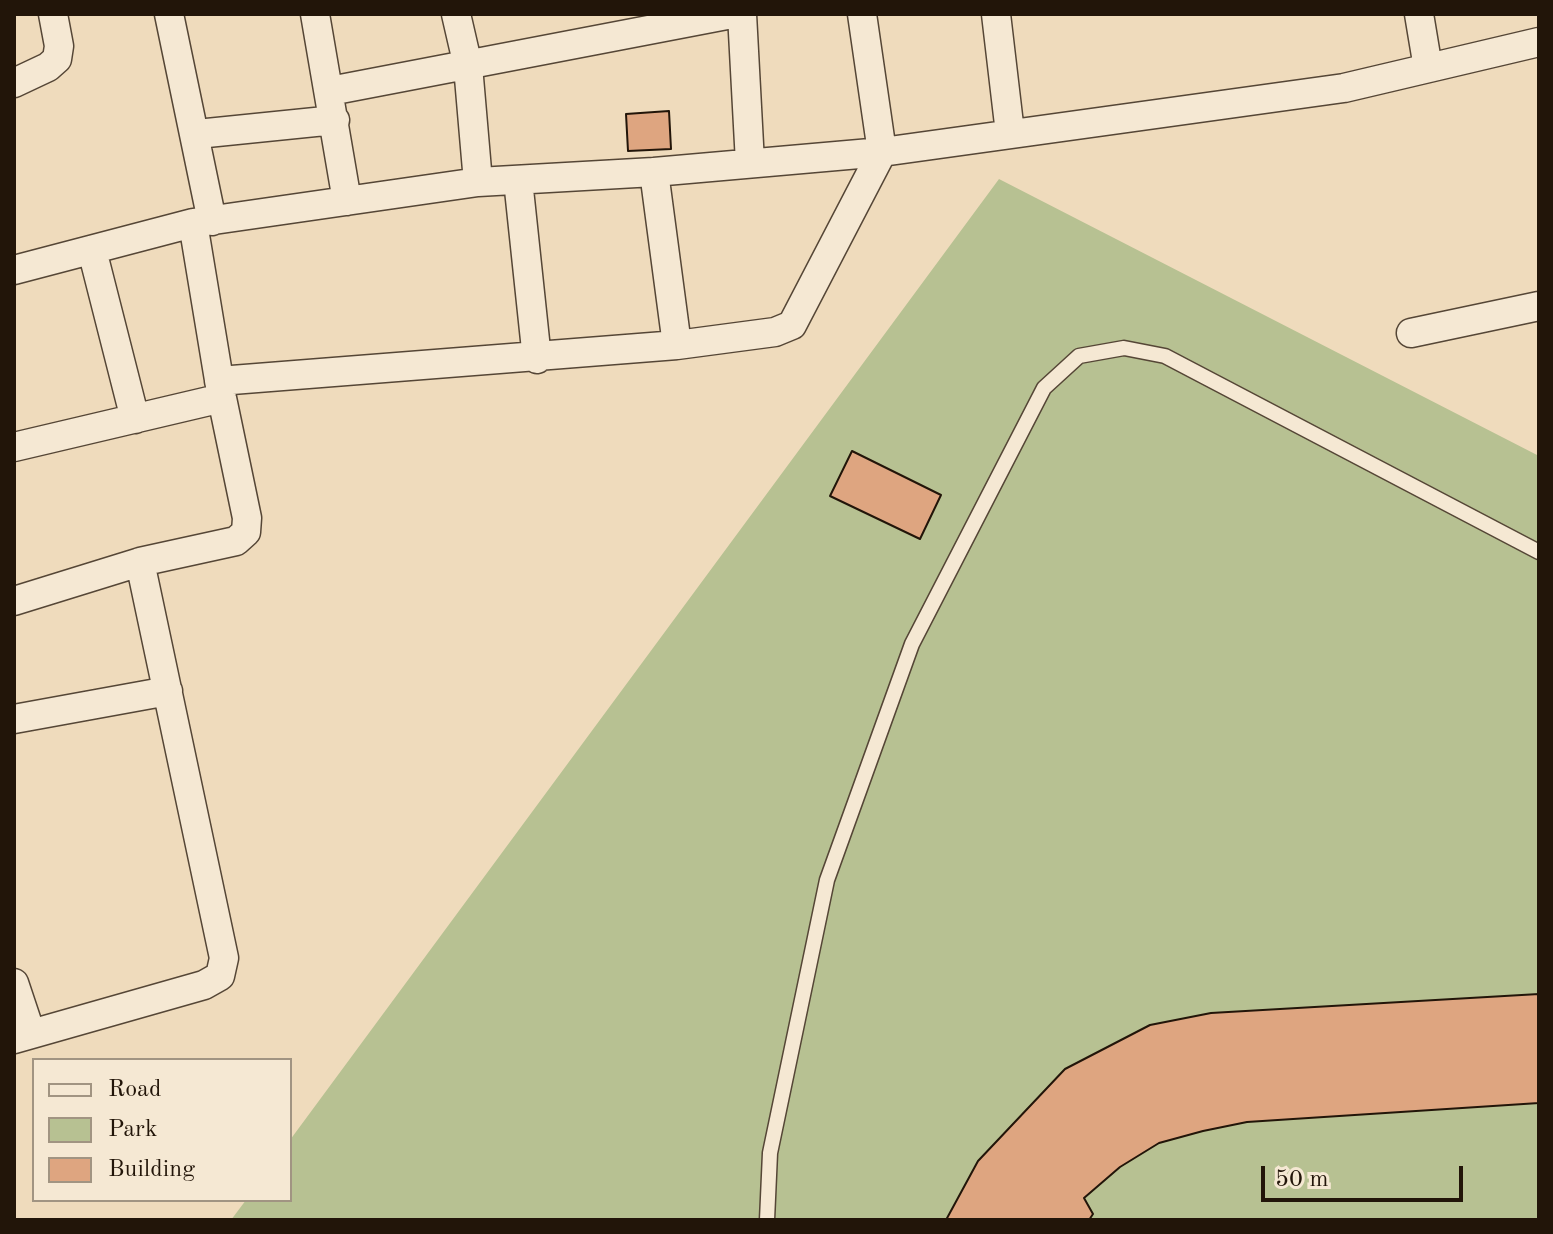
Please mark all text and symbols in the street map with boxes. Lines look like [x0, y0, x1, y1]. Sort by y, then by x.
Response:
legend [32, 1058, 292, 1202]
text: Road [108, 1078, 161, 1102]
text: Park [108, 1118, 157, 1142]
scale bar [1265, 1150, 1467, 1200]
text: Building [108, 1158, 195, 1182]
text: 50 m [1275, 1168, 1329, 1192]

